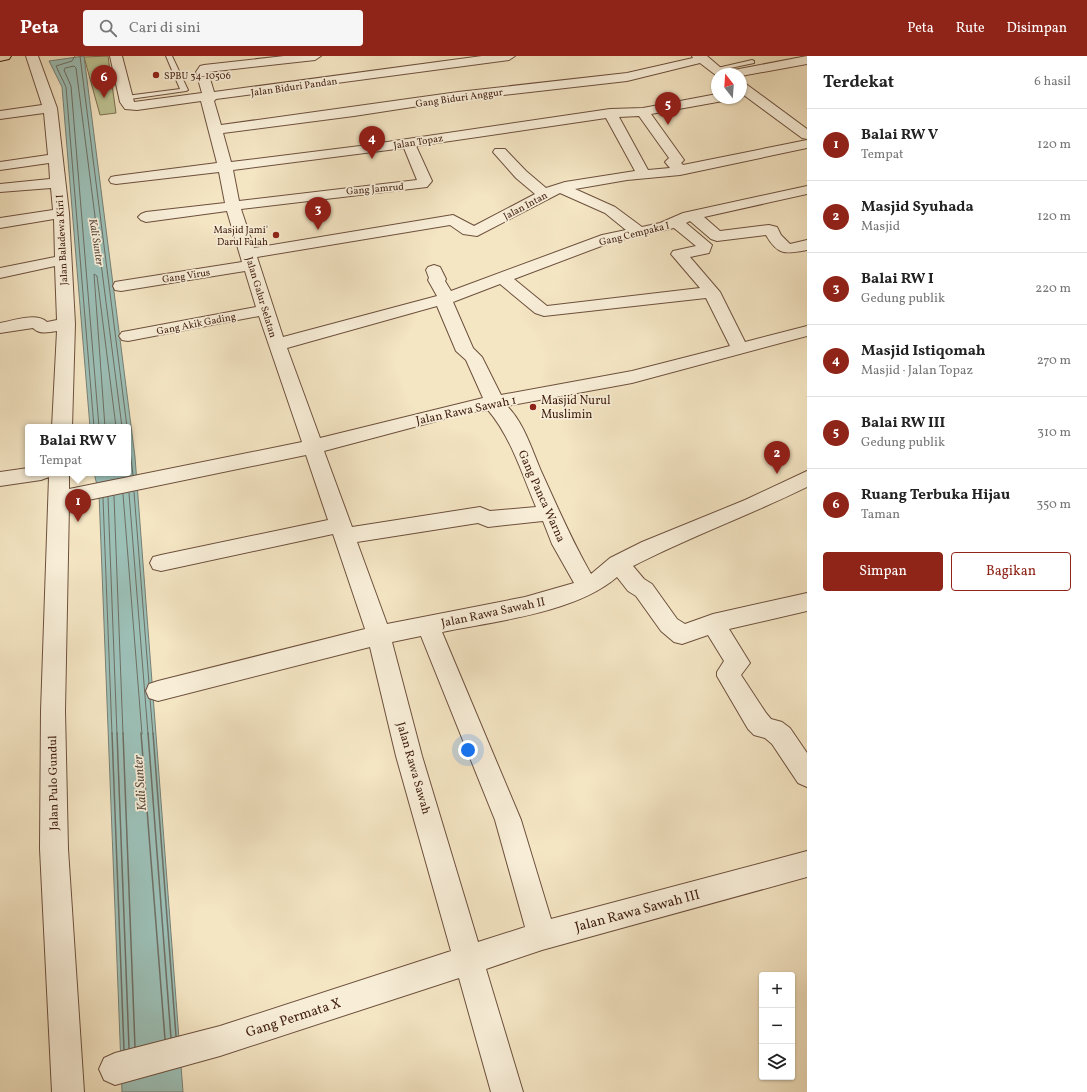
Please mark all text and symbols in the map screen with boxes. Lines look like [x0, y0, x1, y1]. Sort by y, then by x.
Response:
search box [83, 10, 363, 46]
text: Peta [20, 15, 59, 41]
icon: search [97, 17, 119, 39]
text: Cari di sini [129, 18, 200, 39]
text: Peta [907, 19, 934, 38]
text: Rute [956, 19, 985, 38]
text: Disimpan [1007, 19, 1067, 38]
pin: 6 [91, 65, 117, 98]
north arrow [711, 68, 747, 104]
place label: SPBU 34-10506 [164, 69, 231, 83]
marker: SPBU 34-10506 [151, 70, 161, 80]
text: Terdekat [823, 71, 894, 94]
text: 6 hasil [1034, 73, 1071, 91]
street label: Jalan Biduri Pandan [250, 74, 338, 100]
street label: Gang Biduri Anggur [415, 85, 504, 111]
pin: 5 [655, 92, 681, 125]
text: Balai RW V [861, 125, 938, 146]
pin: 4 [359, 126, 385, 159]
street label: Jalan Topaz [392, 131, 444, 153]
text: 1 [833, 136, 839, 154]
text: 120 m [1037, 136, 1071, 154]
text: Tempat [861, 146, 904, 164]
street label: Gang Jamrud [346, 179, 405, 198]
street label: Jalan Intan [501, 188, 550, 223]
street label: Jalan Baladewa Kiri I [53, 194, 71, 286]
pin: 3 [305, 197, 331, 230]
text: Masjid Syuhada [861, 197, 974, 218]
text: 2 [833, 208, 839, 226]
text: 120 m [1037, 208, 1071, 226]
water label: Kali Sunter [84, 218, 107, 268]
street label: Gang Cempaka I [598, 218, 671, 249]
text: Masjid [861, 218, 900, 236]
place label: Masjid Jami' Darul Falah [214, 223, 268, 249]
marker: Masjid Jami' Darul Falah [271, 230, 281, 240]
street label: Jalan Galur Selatan [242, 255, 280, 339]
street label: Gang Virus [161, 265, 211, 287]
text: Balai RW I [861, 269, 934, 290]
text: 3 [833, 280, 839, 298]
text: 220 m [1035, 280, 1071, 298]
text: Gedung publik [861, 290, 945, 308]
street label: Gang Akik Gading [155, 309, 237, 339]
text: Masjid Istiqomah [861, 341, 986, 362]
text: 4 [832, 352, 840, 370]
text: 270 m [1037, 352, 1071, 370]
text: Masjid · Jalan Topaz [861, 362, 973, 380]
street label: Jalan Rawa Sawah 1 [415, 393, 518, 429]
place label: Masjid Nurul Muslimin [541, 393, 611, 423]
marker: Masjid Nurul Muslimin [528, 402, 538, 412]
text: Balai RW III [861, 413, 945, 434]
popup [25, 424, 131, 476]
text: 5 [833, 424, 839, 442]
text: 310 m [1037, 424, 1071, 442]
text: Balai RW V [39, 431, 117, 452]
text: Gedung publik [861, 434, 945, 452]
pin: 2 [764, 441, 790, 474]
street label: Gang Panca Warna [514, 448, 569, 545]
text: Tempat [39, 452, 82, 470]
text: Ruang Terbuka Hijau [861, 485, 1010, 506]
pin: 1 [65, 489, 91, 522]
text: 6 [832, 496, 840, 514]
text: 350 m [1036, 496, 1071, 514]
text: Taman [861, 506, 900, 524]
button: Simpan [823, 552, 943, 591]
button: Bagikan [951, 552, 1071, 591]
street label: Jalan Rawa Sawah II [440, 594, 547, 632]
street label: Jalan Rawa Sawah [392, 720, 434, 816]
street label: Jalan Pulo Gundul [45, 735, 63, 831]
your location [458, 740, 478, 760]
water label: Kali Sunter [130, 754, 152, 811]
street label: Jalan Rawa Sawah III [573, 886, 702, 937]
map controls [759, 972, 795, 1080]
button: + [759, 972, 795, 1008]
street label: Gang Permata X [243, 994, 344, 1043]
button: − [759, 1008, 795, 1044]
button: layers [759, 1044, 795, 1080]

